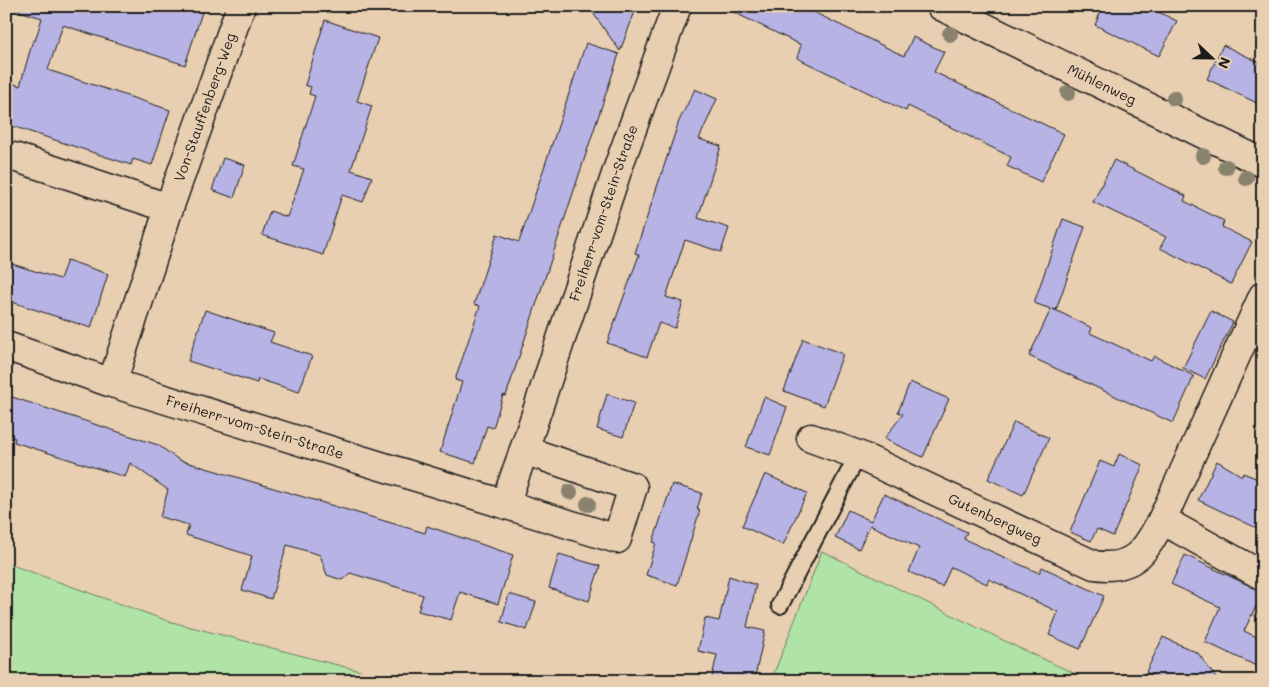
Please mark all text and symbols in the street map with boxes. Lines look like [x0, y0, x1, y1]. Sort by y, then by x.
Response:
street label: Von-Stauffenberg-Weg [169, 30, 240, 184]
north arrow [1186, 32, 1236, 82]
text: N [1214, 55, 1235, 72]
street label: Mühlenweg [1065, 59, 1140, 109]
street label: Freiherr-vom-Stein-Straße [564, 122, 642, 304]
street label: Freiherr-vom-Stein-Straße [164, 390, 347, 463]
street label: Gutenbergweg [945, 488, 1045, 548]

